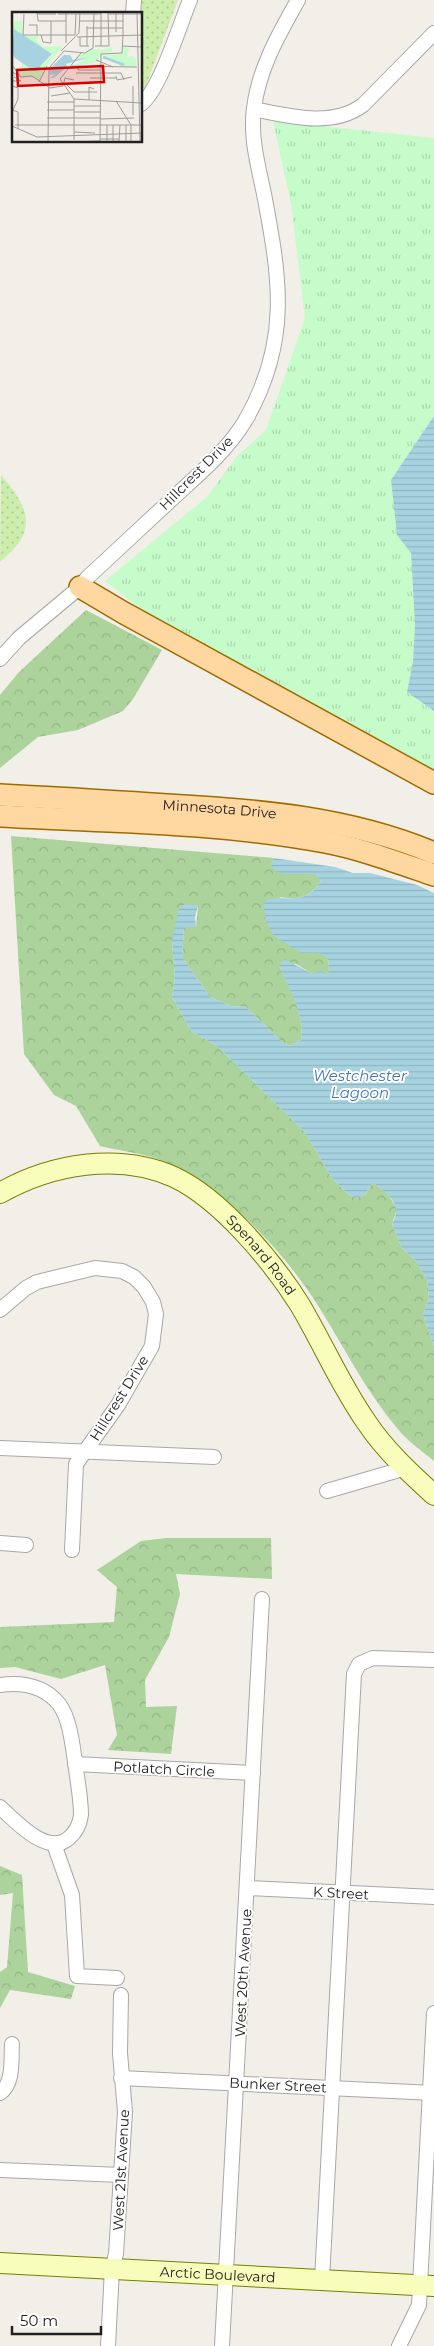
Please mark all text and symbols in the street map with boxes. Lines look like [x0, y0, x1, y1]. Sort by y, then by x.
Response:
inset map [12, 12, 142, 142]
street label: Hillcrest Drive [155, 432, 237, 514]
street label: Minnesota Drive [162, 796, 278, 823]
water label: Westchester Lagoon [313, 1066, 408, 1102]
street label: Spenard Road [222, 1211, 300, 1299]
street label: Hillcrest Drive [86, 1352, 152, 1444]
street label: Potlatch Circle [113, 1757, 215, 1781]
street label: K Street [313, 1883, 370, 1903]
street label: West 20th Avenue [231, 1908, 255, 2038]
street label: Bunker Street [229, 2073, 327, 2097]
street label: West 21st Avenue [109, 2109, 133, 2231]
street label: Arctic Boulevard [159, 2262, 276, 2287]
scale bar [12, 2304, 101, 2336]
text: 50 m [20, 2311, 58, 2330]

